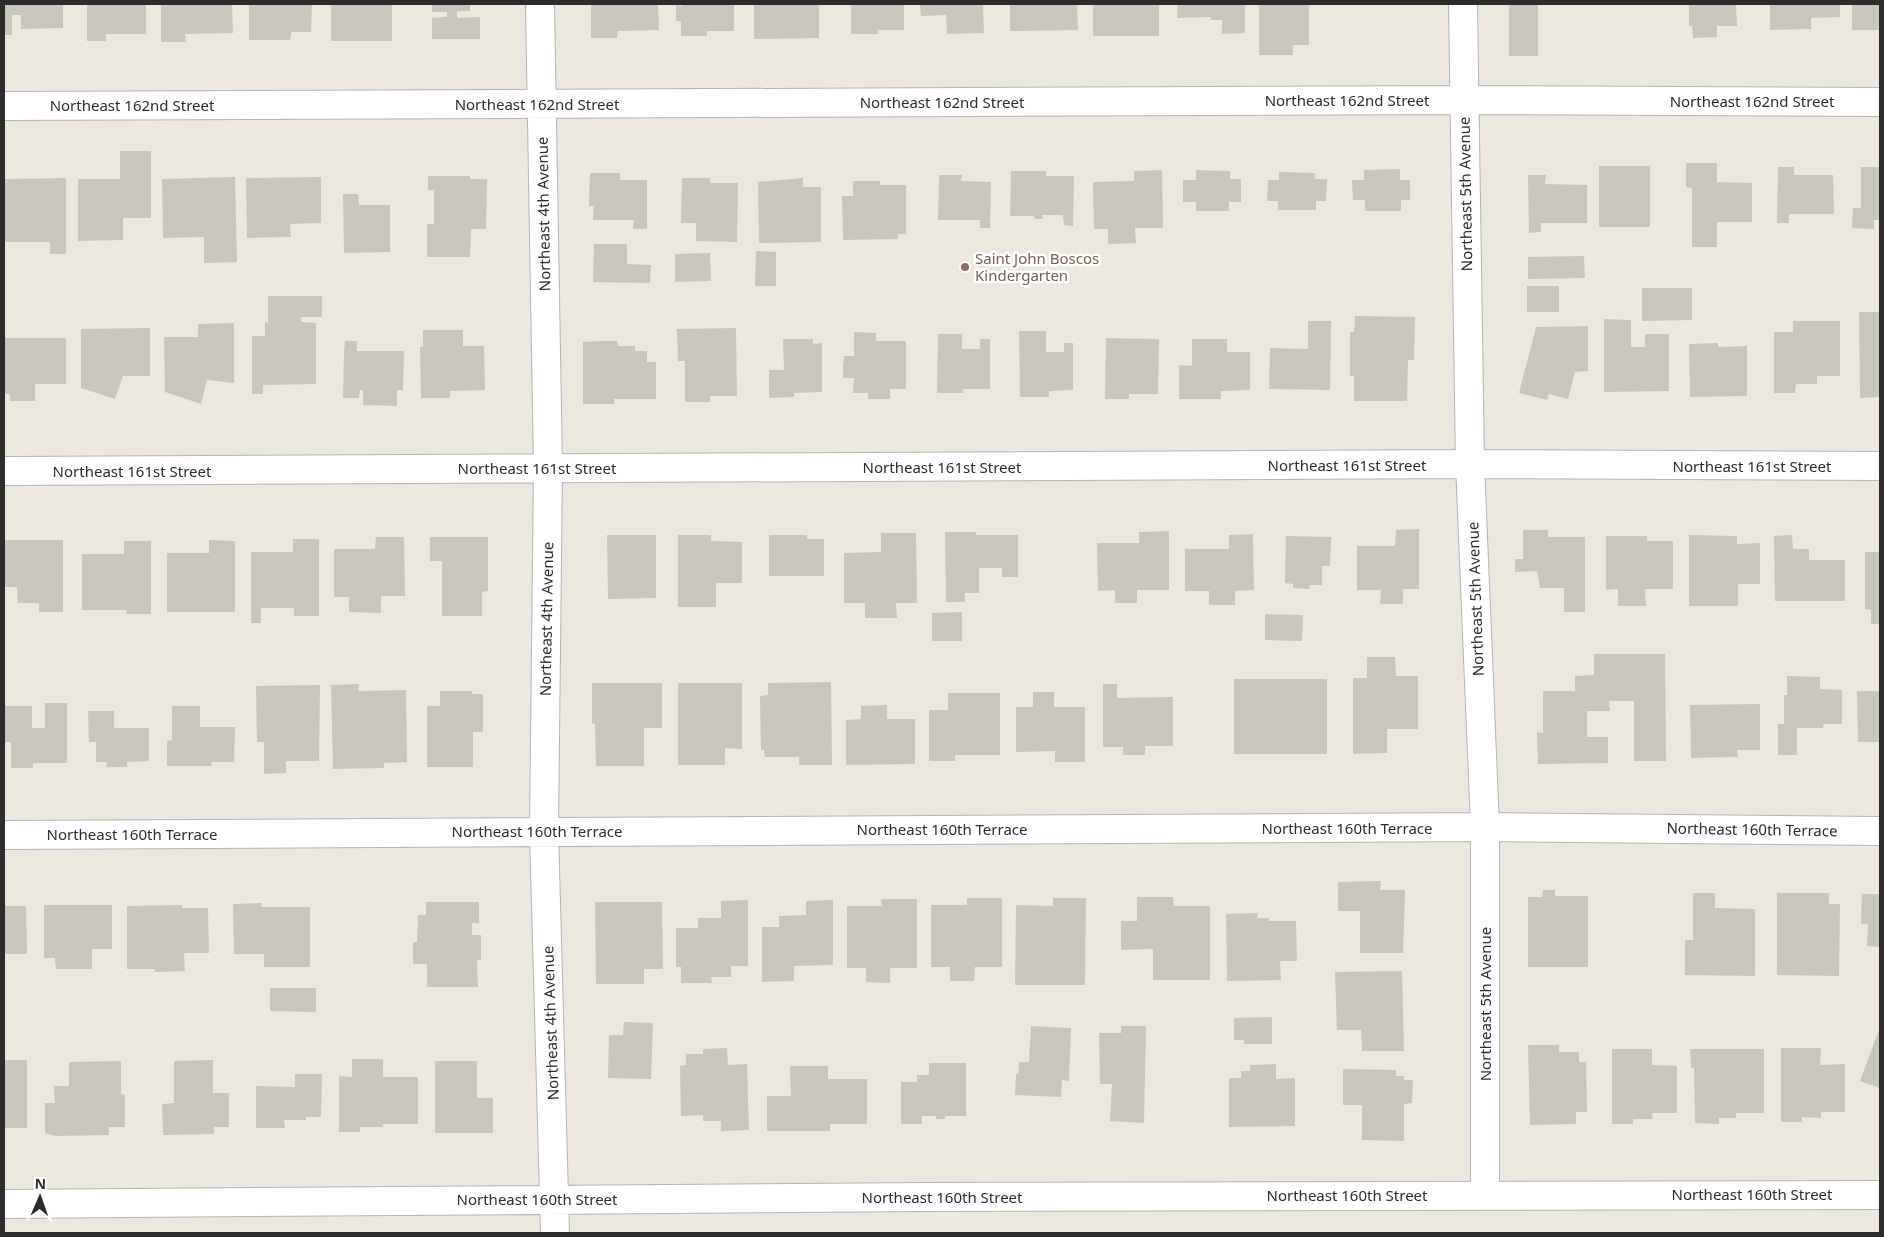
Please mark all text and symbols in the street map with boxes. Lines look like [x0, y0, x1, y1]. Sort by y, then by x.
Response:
street label: Northeast 162nd Street [1265, 90, 1430, 110]
street label: Northeast 162nd Street [1670, 91, 1835, 111]
street label: Northeast 162nd Street [860, 92, 1025, 112]
street label: Northeast 162nd Street [455, 94, 620, 114]
street label: Northeast 162nd Street [50, 95, 215, 115]
street label: Northeast 5th Avenue [1454, 117, 1476, 271]
street label: Northeast 4th Avenue [532, 137, 554, 291]
place label: Saint John Boscos Kindergarten [975, 248, 1099, 285]
marker: Saint John Boscos Kindergarten [959, 261, 971, 273]
street label: Northeast 161st Street [1268, 455, 1427, 475]
street label: Northeast 161st Street [1673, 456, 1832, 476]
street label: Northeast 161st Street [863, 457, 1022, 477]
street label: Northeast 161st Street [458, 458, 617, 478]
street label: Northeast 161st Street [53, 461, 212, 481]
street label: Northeast 5th Avenue [1462, 521, 1488, 677]
street label: Northeast 4th Avenue [535, 542, 557, 696]
street label: Northeast 160th Terrace [1262, 818, 1432, 838]
street label: Northeast 160th Terrace [1666, 818, 1838, 840]
street label: Northeast 160th Terrace [857, 819, 1027, 839]
street label: Northeast 160th Terrace [452, 821, 622, 841]
street label: Northeast 160th Terrace [47, 824, 217, 844]
street label: Northeast 5th Avenue [1475, 927, 1495, 1081]
street label: Northeast 4th Avenue [537, 945, 563, 1101]
north arrow [15, 1172, 65, 1222]
text: N [34, 1174, 46, 1193]
street label: Northeast 160th Street [1672, 1184, 1833, 1204]
street label: Northeast 160th Street [1267, 1185, 1428, 1205]
street label: Northeast 160th Street [862, 1187, 1023, 1207]
street label: Northeast 160th Street [457, 1189, 618, 1209]

